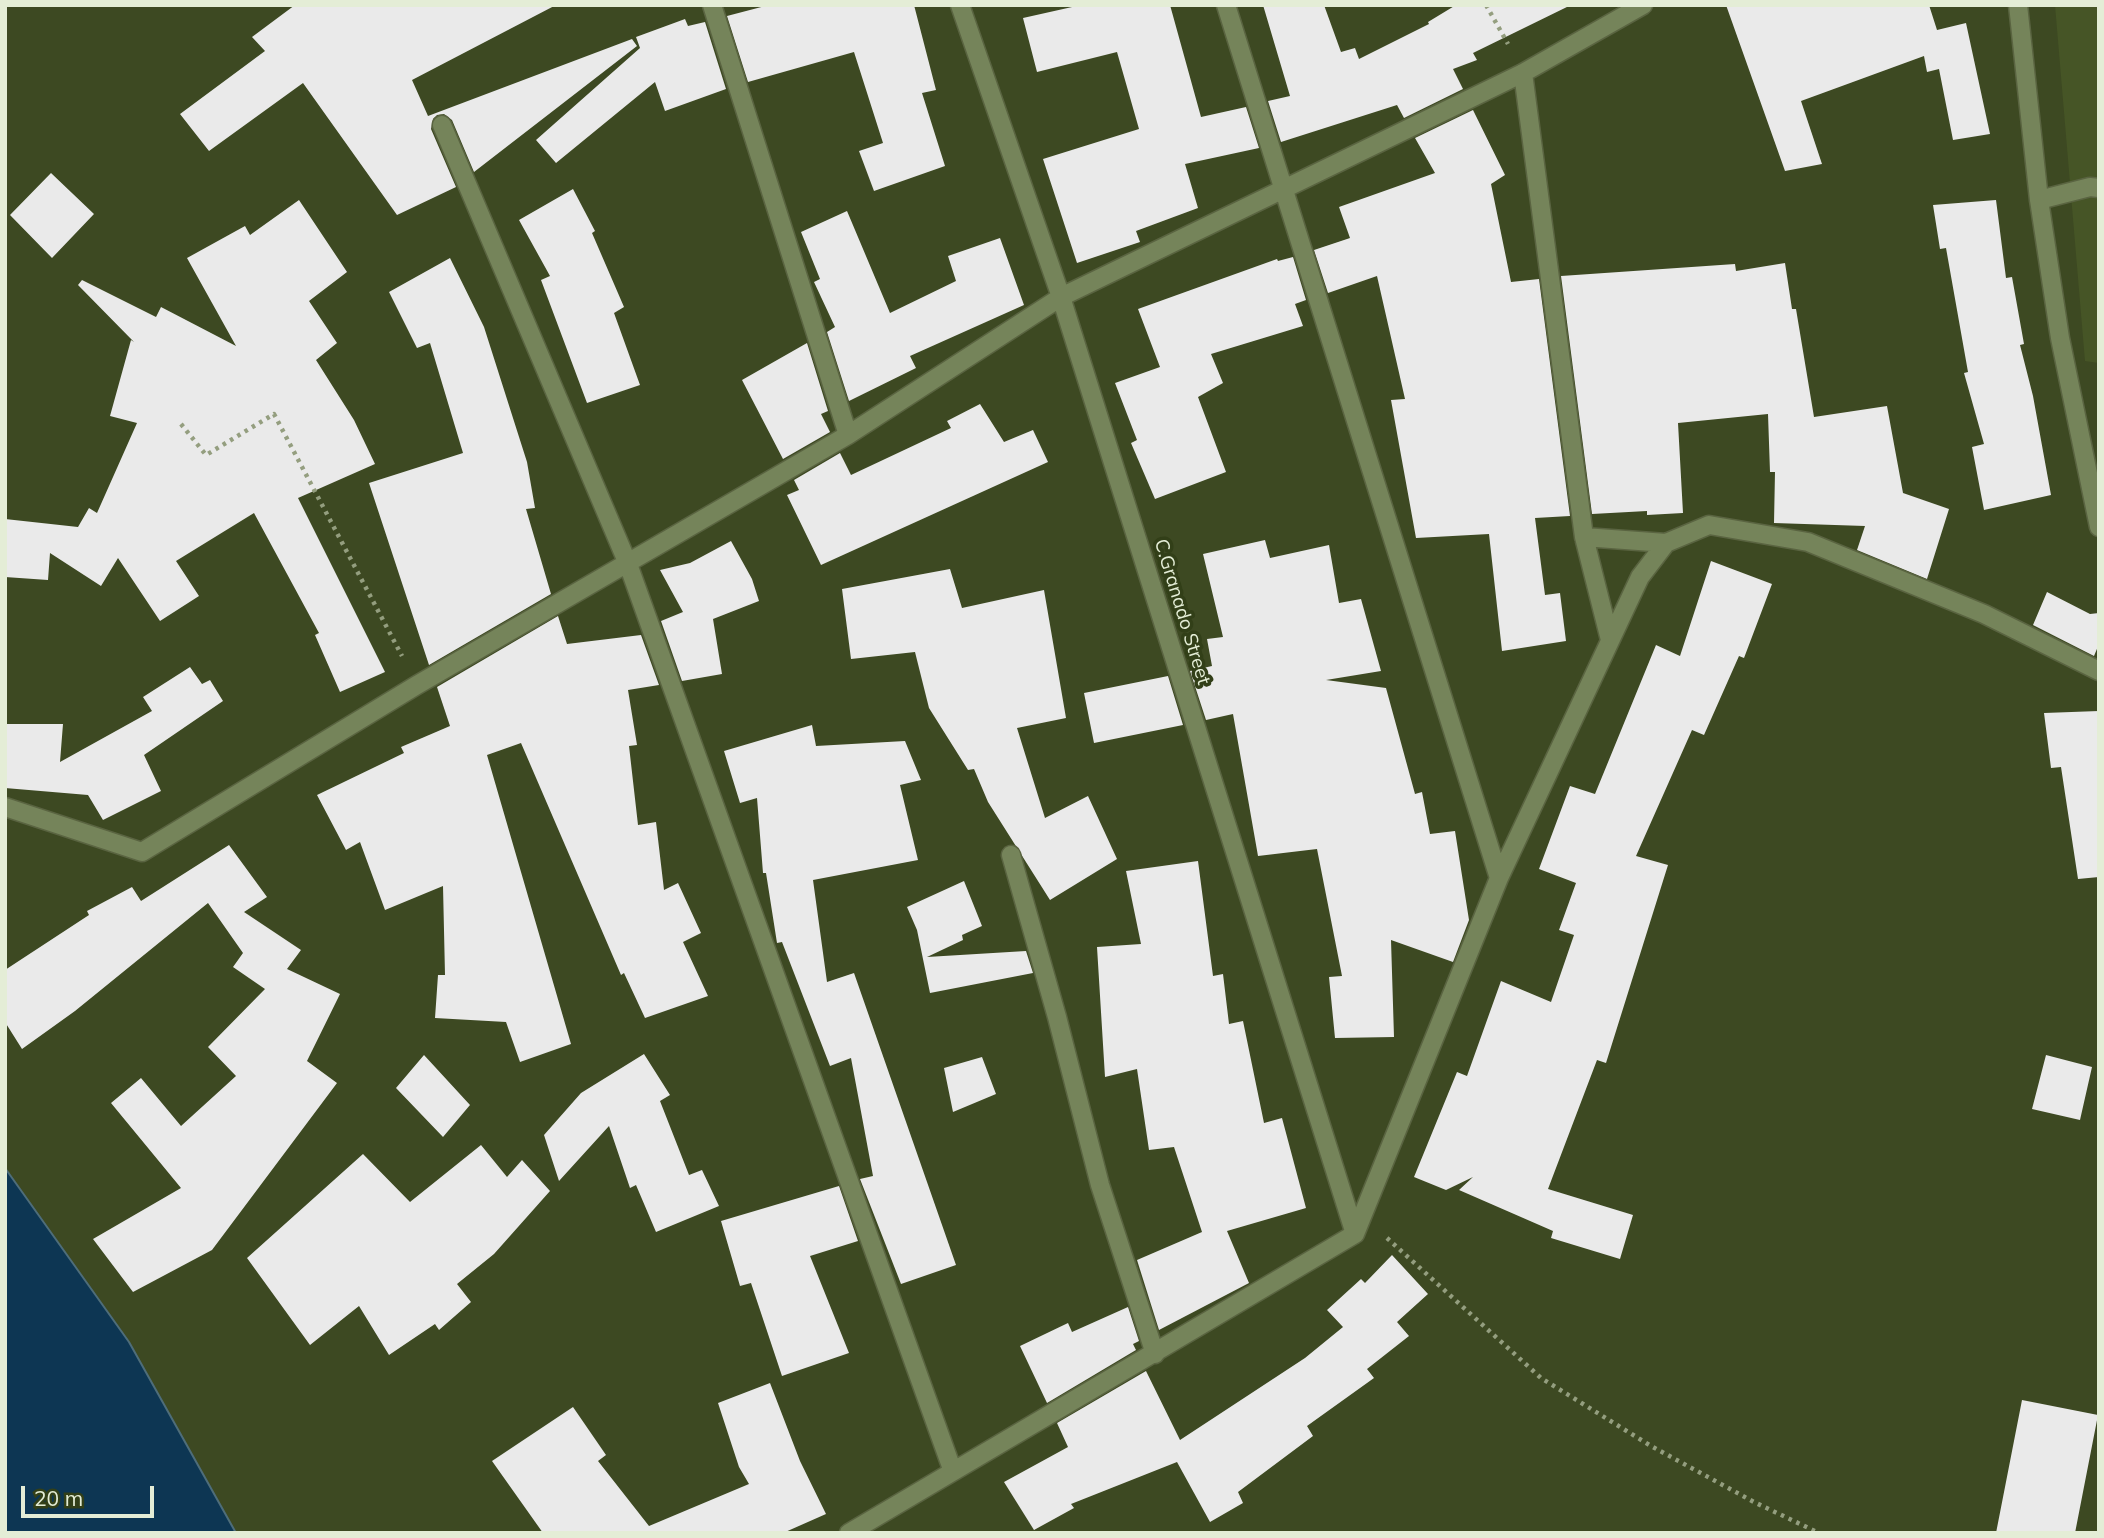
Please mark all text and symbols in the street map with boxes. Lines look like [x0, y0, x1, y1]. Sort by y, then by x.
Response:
street label: C.Granado Street [1149, 536, 1215, 688]
scale bar [24, 1472, 158, 1516]
text: 20 m [34, 1485, 83, 1511]

